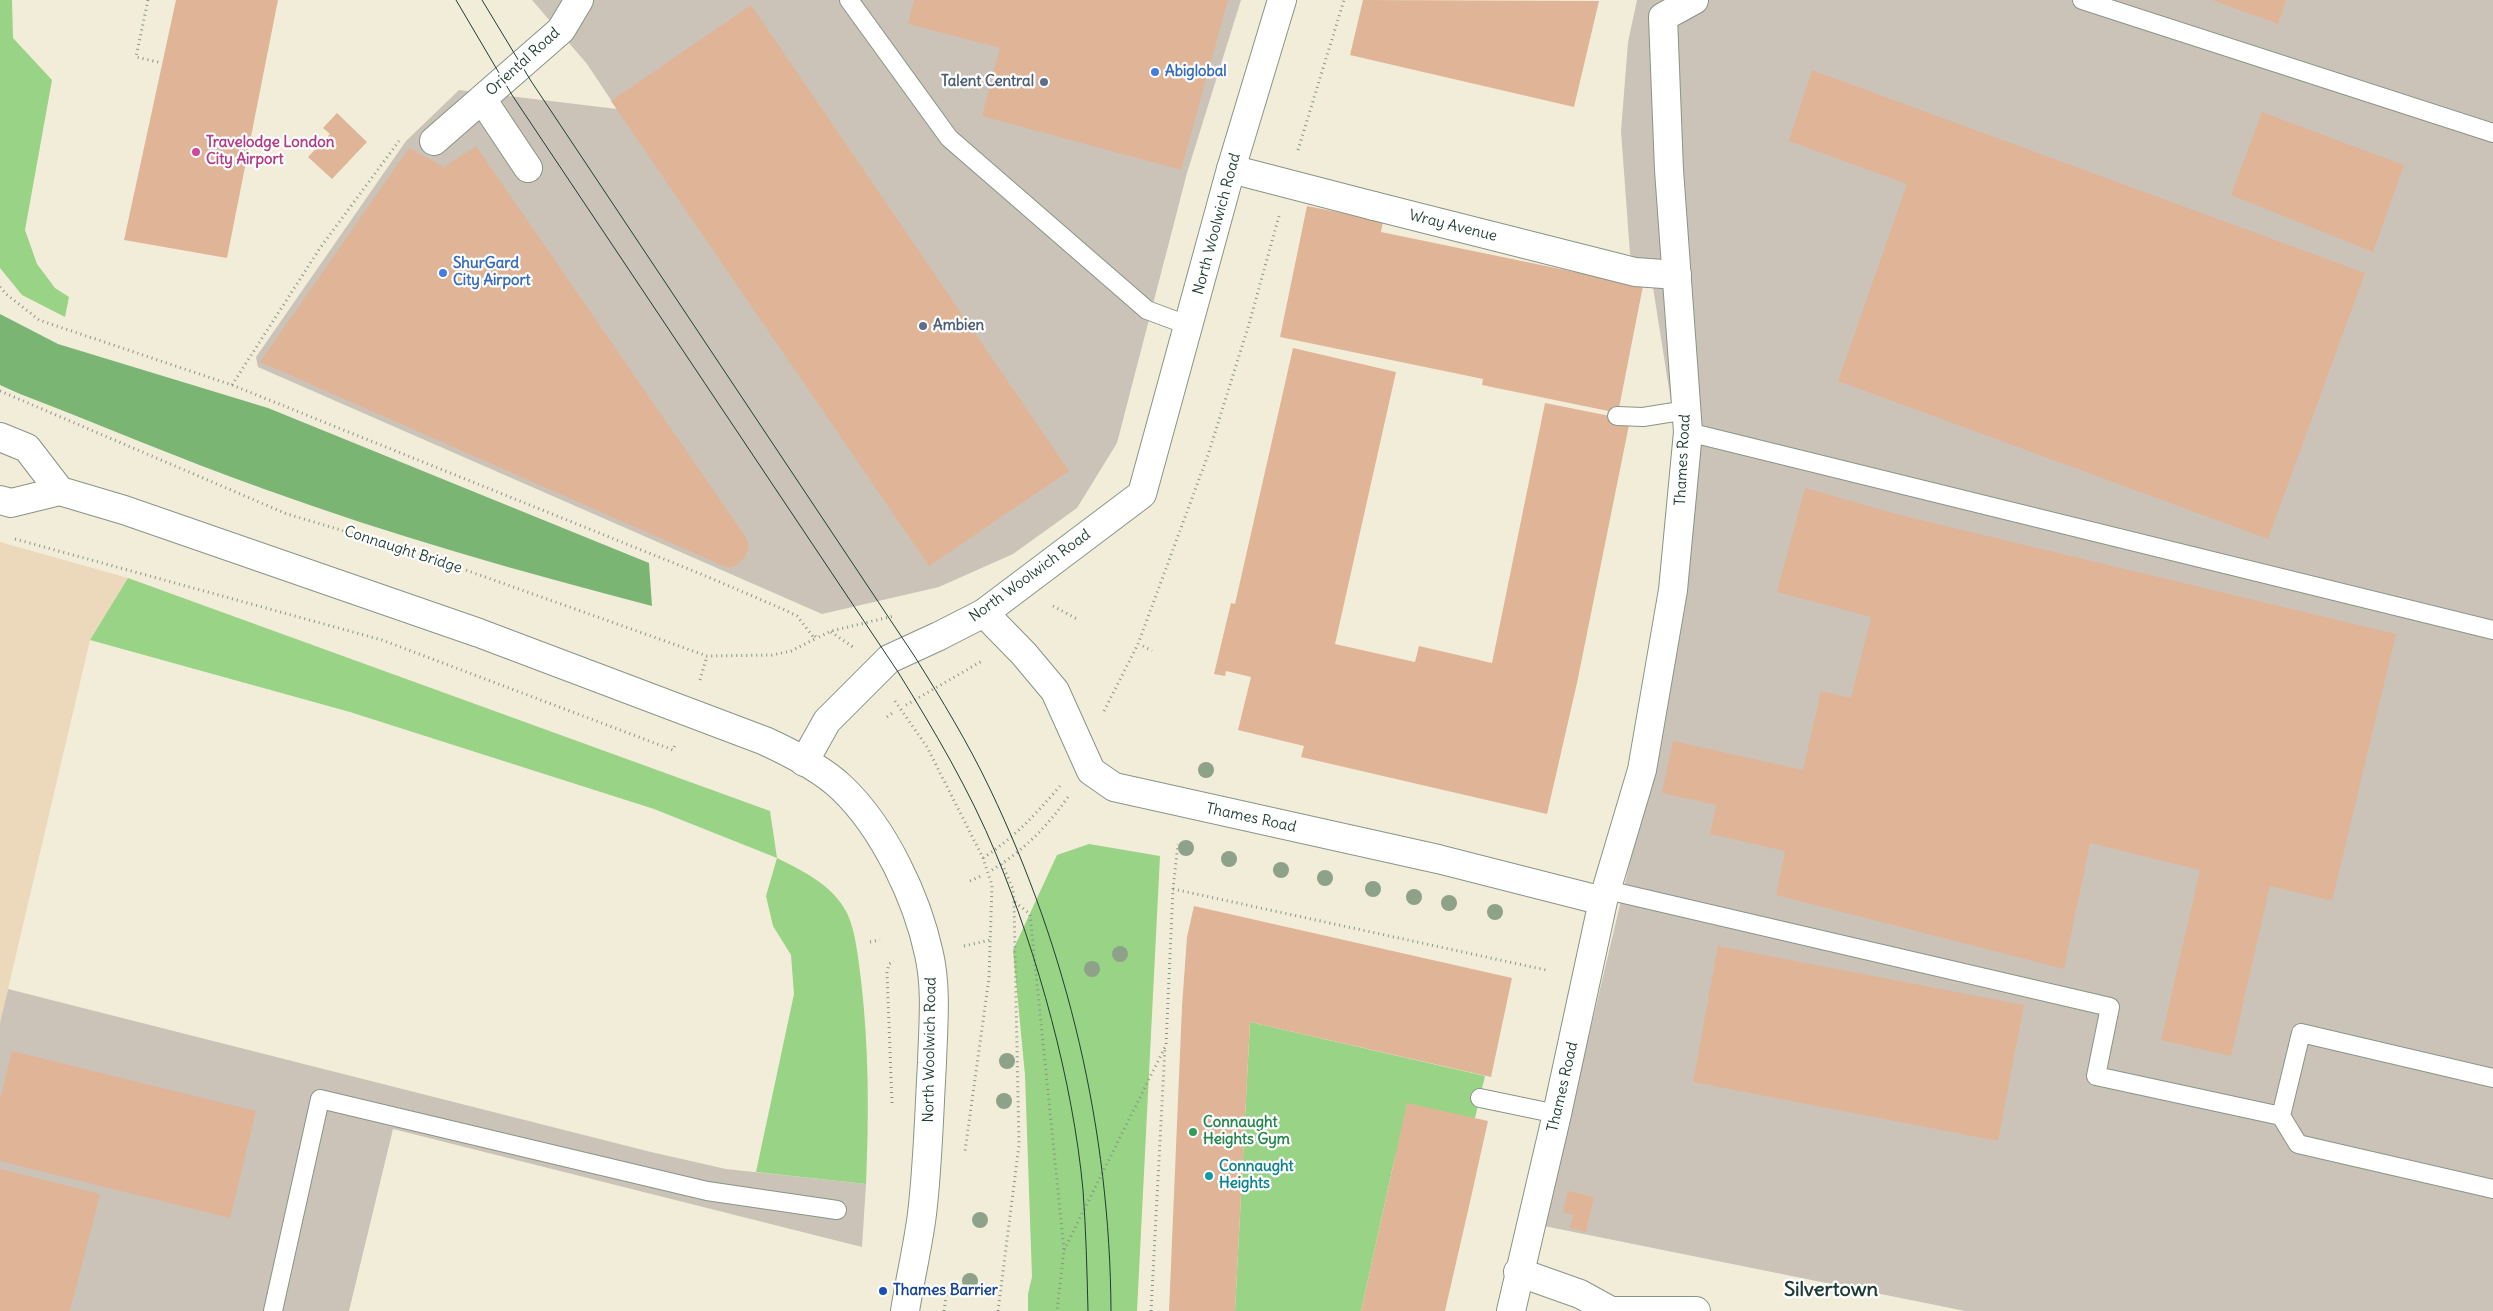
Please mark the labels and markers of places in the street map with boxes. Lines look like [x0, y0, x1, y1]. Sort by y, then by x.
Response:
place label: Abiglobal [1165, 63, 1227, 81]
marker: Abiglobal [1149, 66, 1161, 78]
place label: Talent Central [941, 73, 1034, 91]
marker: Talent Central [1038, 76, 1050, 88]
place label: Travelodge London City Airport [206, 134, 334, 169]
marker: Travelodge London City Airport [190, 146, 202, 158]
place label: ShurGard City Airport [453, 255, 531, 290]
marker: ShurGard City Airport [437, 267, 449, 279]
place label: Ambien [933, 317, 984, 335]
marker: Ambien [917, 320, 929, 332]
place label: Connaught Heights Gym [1203, 1114, 1290, 1149]
marker: Connaught Heights Gym [1187, 1126, 1199, 1138]
place label: Connaught Heights [1219, 1158, 1294, 1193]
marker: Connaught Heights [1203, 1170, 1215, 1182]
place label: Thames Barrier [893, 1282, 998, 1300]
marker: Thames Barrier [877, 1285, 889, 1297]

